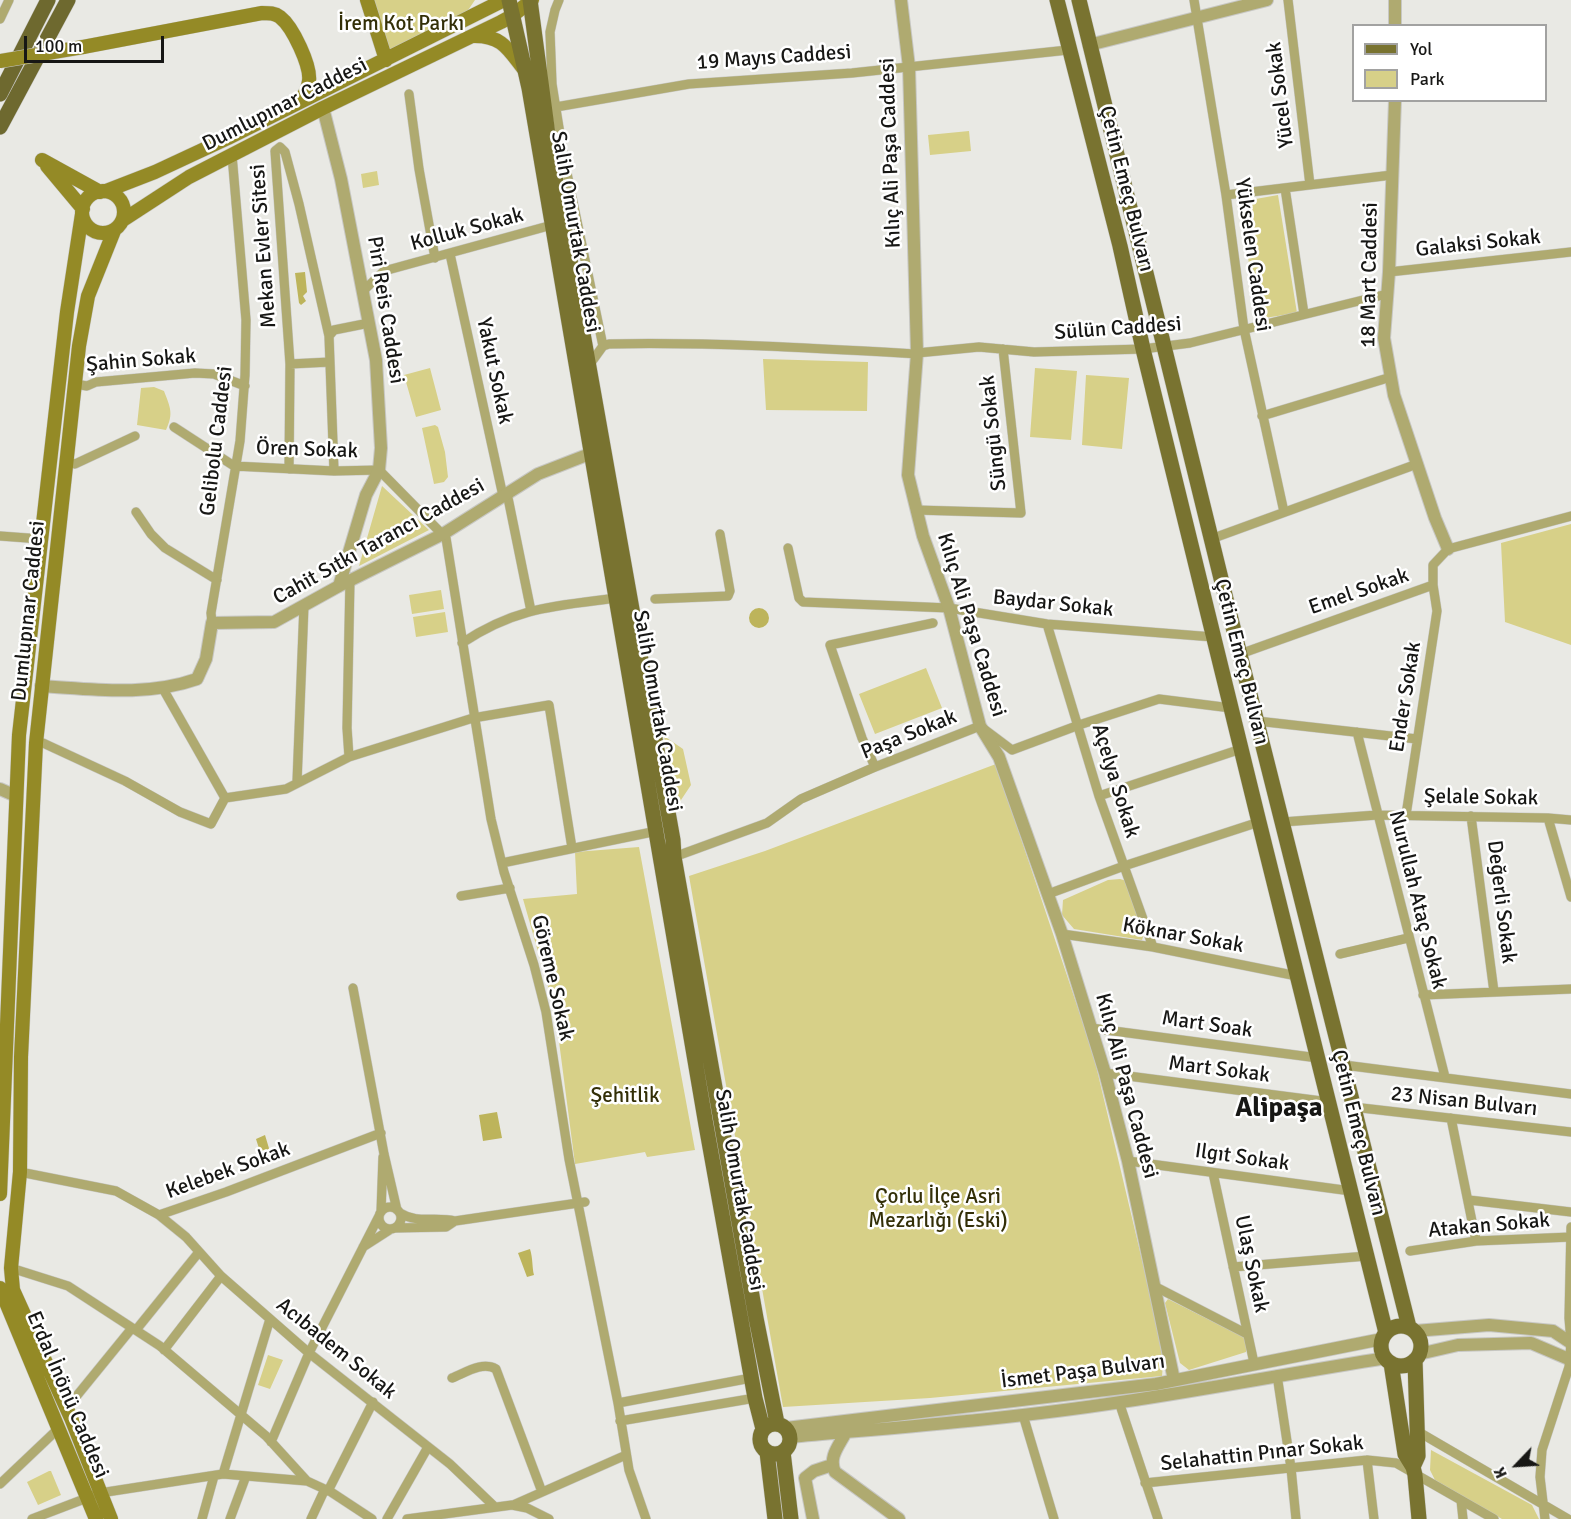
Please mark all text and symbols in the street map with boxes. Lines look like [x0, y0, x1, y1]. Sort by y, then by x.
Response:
park label: İrem Kot Parkı [338, 11, 464, 37]
scale bar [27, 24, 166, 62]
legend [1352, 24, 1547, 102]
text: 100 m [35, 35, 82, 57]
text: Yol [1410, 38, 1433, 60]
street label: 19 Mayıs Caddesi [696, 40, 852, 76]
street label: Yücel Sokak [1262, 40, 1300, 150]
street label: Dumlupınar Caddesi [199, 53, 371, 157]
street label: Kılıç Ali Paşa Caddesi [875, 57, 907, 249]
text: Park [1410, 68, 1445, 90]
street label: Çetin Emeç Bulvarı [1093, 103, 1159, 275]
street label: Salih Omurtak Caddesi [545, 129, 605, 335]
street label: Mekan Evler Sitesi [246, 163, 282, 329]
street label: Yükselen Caddesi [1229, 177, 1275, 333]
street label: 18 Mart Caddesi [1356, 202, 1384, 348]
street label: Kolluk Sokak [408, 203, 526, 257]
street label: Galaksi Sokak [1414, 225, 1542, 263]
street label: Piri Reis Caddesi [361, 234, 409, 386]
street label: Sülün Caddesi [1054, 312, 1182, 346]
street label: Yakut Sokak [470, 315, 518, 427]
street label: Şahin Sokak [85, 344, 197, 378]
street label: Gelibolu Caddesi [195, 365, 239, 517]
street label: Süngü Sokak [975, 374, 1013, 492]
street label: Ören Sokak [256, 436, 358, 464]
street label: Cahit Sıtkı Tarancı Caddesi [269, 473, 489, 611]
street label: Dumlupınar Caddesi [7, 520, 51, 702]
street label: Kılıç Ali Paşa Caddesi [931, 530, 1011, 720]
street label: Emel Sokak [1306, 563, 1412, 621]
street label: Çetin Emeç Bulvarı [1208, 576, 1274, 748]
street label: Baydar Sokak [991, 585, 1115, 623]
street label: Salih Omurtak Caddesi [627, 608, 687, 814]
street label: Ender Sokak [1385, 640, 1427, 754]
street label: Paşa Sokak [858, 704, 960, 766]
street label: Açelya Sokak [1086, 721, 1144, 841]
street label: Şelale Sokak [1424, 784, 1538, 812]
street label: Nurullah Ataç Sokak [1383, 808, 1451, 992]
street label: Değerli Sokak [1481, 839, 1521, 965]
street label: Göreme Sokak [525, 913, 579, 1043]
street label: Köknar Sokak [1121, 913, 1245, 959]
street label: Kılıç Ali Paşa Caddesi [1089, 991, 1163, 1181]
street label: Mart Soak [1160, 1006, 1254, 1044]
street label: Çetin Emeç Bulvarı [1325, 1047, 1391, 1219]
street label: Mart Sokak [1167, 1051, 1271, 1089]
street label: 23 Nisan Bulvarı [1389, 1082, 1539, 1122]
park label: Şehitlik [591, 1083, 659, 1109]
street label: Salih Omurtak Caddesi [709, 1087, 769, 1293]
district label: Alipaşa [1235, 1093, 1323, 1125]
street label: Kelebek Sokak [163, 1137, 293, 1205]
street label: Ilgıt Sokak [1193, 1139, 1291, 1177]
park label: Çorlu İlçe Asri Mezarlığı (Eski) [868, 1184, 1008, 1234]
street label: Atakan Sokak [1427, 1208, 1551, 1244]
street label: Ulaş Sokak [1228, 1213, 1274, 1315]
street label: Acıbadem Sokak [271, 1293, 401, 1405]
street label: Erdal İnönü Caddesi [20, 1308, 114, 1482]
street label: İsmet Paşa Bulvarı [999, 1349, 1167, 1395]
street label: Selahattin Pınar Sokak [1159, 1431, 1365, 1477]
north arrow [1487, 1435, 1547, 1495]
text: K [1490, 1464, 1512, 1481]

